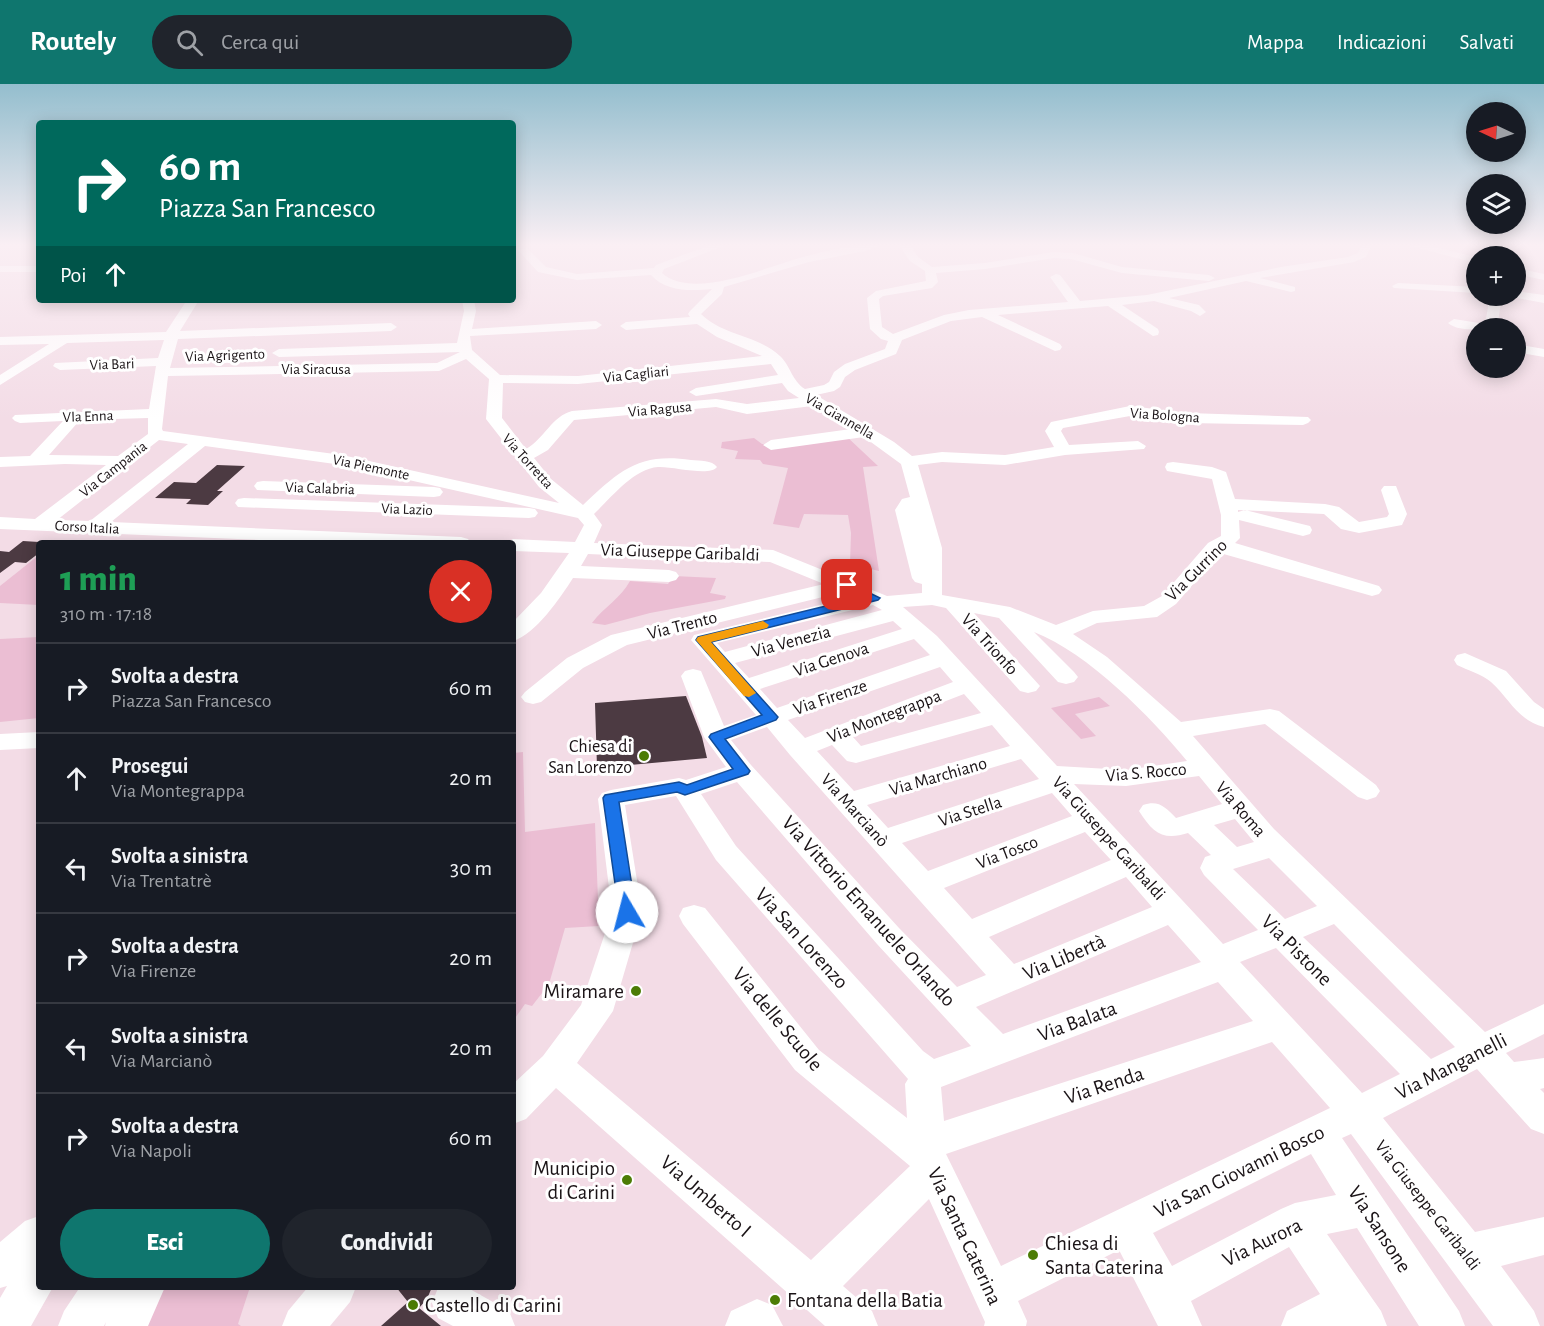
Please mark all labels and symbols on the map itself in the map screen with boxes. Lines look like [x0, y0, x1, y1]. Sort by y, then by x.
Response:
north arrow [1466, 102, 1526, 162]
street label: Via Agrigento [185, 347, 265, 364]
street label: Via Bari [89, 356, 135, 373]
street label: Via Siracusa [281, 362, 351, 377]
street label: Via Cagliari [602, 364, 670, 385]
street label: Via Giannella [802, 391, 877, 442]
street label: Via Ragusa [628, 399, 693, 420]
street label: Via Bologna [1130, 406, 1200, 425]
street label: VIa Enna [62, 408, 114, 425]
street label: Via Torretta [499, 431, 556, 492]
street label: Via Campania [77, 439, 150, 500]
street label: Via Piemonte [331, 452, 411, 483]
street label: Via Calabria [285, 480, 355, 497]
street label: Via Lazio [381, 501, 433, 518]
street label: Corso Italia [54, 518, 120, 537]
street label: Via Gurrino [1162, 536, 1231, 605]
street label: Via Giuseppe Garibaldi [600, 541, 760, 565]
pin [821, 559, 872, 610]
street label: Via Trento [646, 609, 719, 643]
street label: Via Trionfo [957, 611, 1021, 679]
street label: Via Venezia [750, 623, 833, 661]
street label: Via Genova [791, 639, 871, 681]
street label: Via Firenze [791, 677, 870, 719]
street label: Via Montegrappa [825, 687, 944, 747]
place label: Chiesa di San Lorenzo [548, 738, 632, 777]
marker: Chiesa di San Lorenzo [637, 749, 651, 763]
street label: Via Marchiano [887, 754, 989, 799]
street label: Via S. Rocco [1105, 760, 1187, 785]
street label: Via Marcianò [817, 771, 892, 851]
street label: Via Giuseppe Garibaldi [1048, 773, 1168, 904]
street label: Via Roma [1212, 779, 1269, 841]
street label: Via Stella [936, 793, 1004, 831]
street label: Via Vittorio Emanuele Orlando [778, 812, 960, 1011]
street label: Via Tosco [974, 833, 1041, 873]
position arrow [595, 880, 659, 944]
street label: Via San Lorenzo [751, 884, 852, 993]
street label: Via Pistone [1257, 911, 1336, 990]
street label: Via Libertà [1020, 931, 1109, 984]
street label: Via delle Scuole [729, 964, 827, 1075]
place label: Miramare [544, 981, 624, 1002]
marker: Miramare [629, 984, 643, 998]
street label: Via Balata [1035, 997, 1120, 1045]
street label: Via Manganelli [1392, 1029, 1510, 1104]
street label: Via Renda [1062, 1063, 1147, 1108]
street label: Via San Giovanni Bosco [1151, 1121, 1328, 1222]
street label: Via Giuseppe Garibaldi [1371, 1137, 1483, 1274]
street label: Via Umberto I [656, 1151, 755, 1241]
place label: Municipio di Carini [533, 1158, 615, 1203]
street label: Via Santa Caterina [924, 1164, 1006, 1308]
marker: Municipio di Carini [620, 1173, 634, 1187]
street label: Via Sansone [1344, 1182, 1415, 1276]
street label: Via Aurora [1219, 1214, 1305, 1271]
place label: Chiesa di Santa Caterina [1045, 1233, 1164, 1278]
marker: Chiesa di Santa Caterina [1026, 1248, 1040, 1262]
place label: Fontana della Batia [787, 1290, 943, 1311]
marker: Fontana della Batia [768, 1293, 782, 1307]
place label: Castello di Carini [425, 1295, 561, 1316]
marker: Castello di Carini [406, 1298, 420, 1312]

